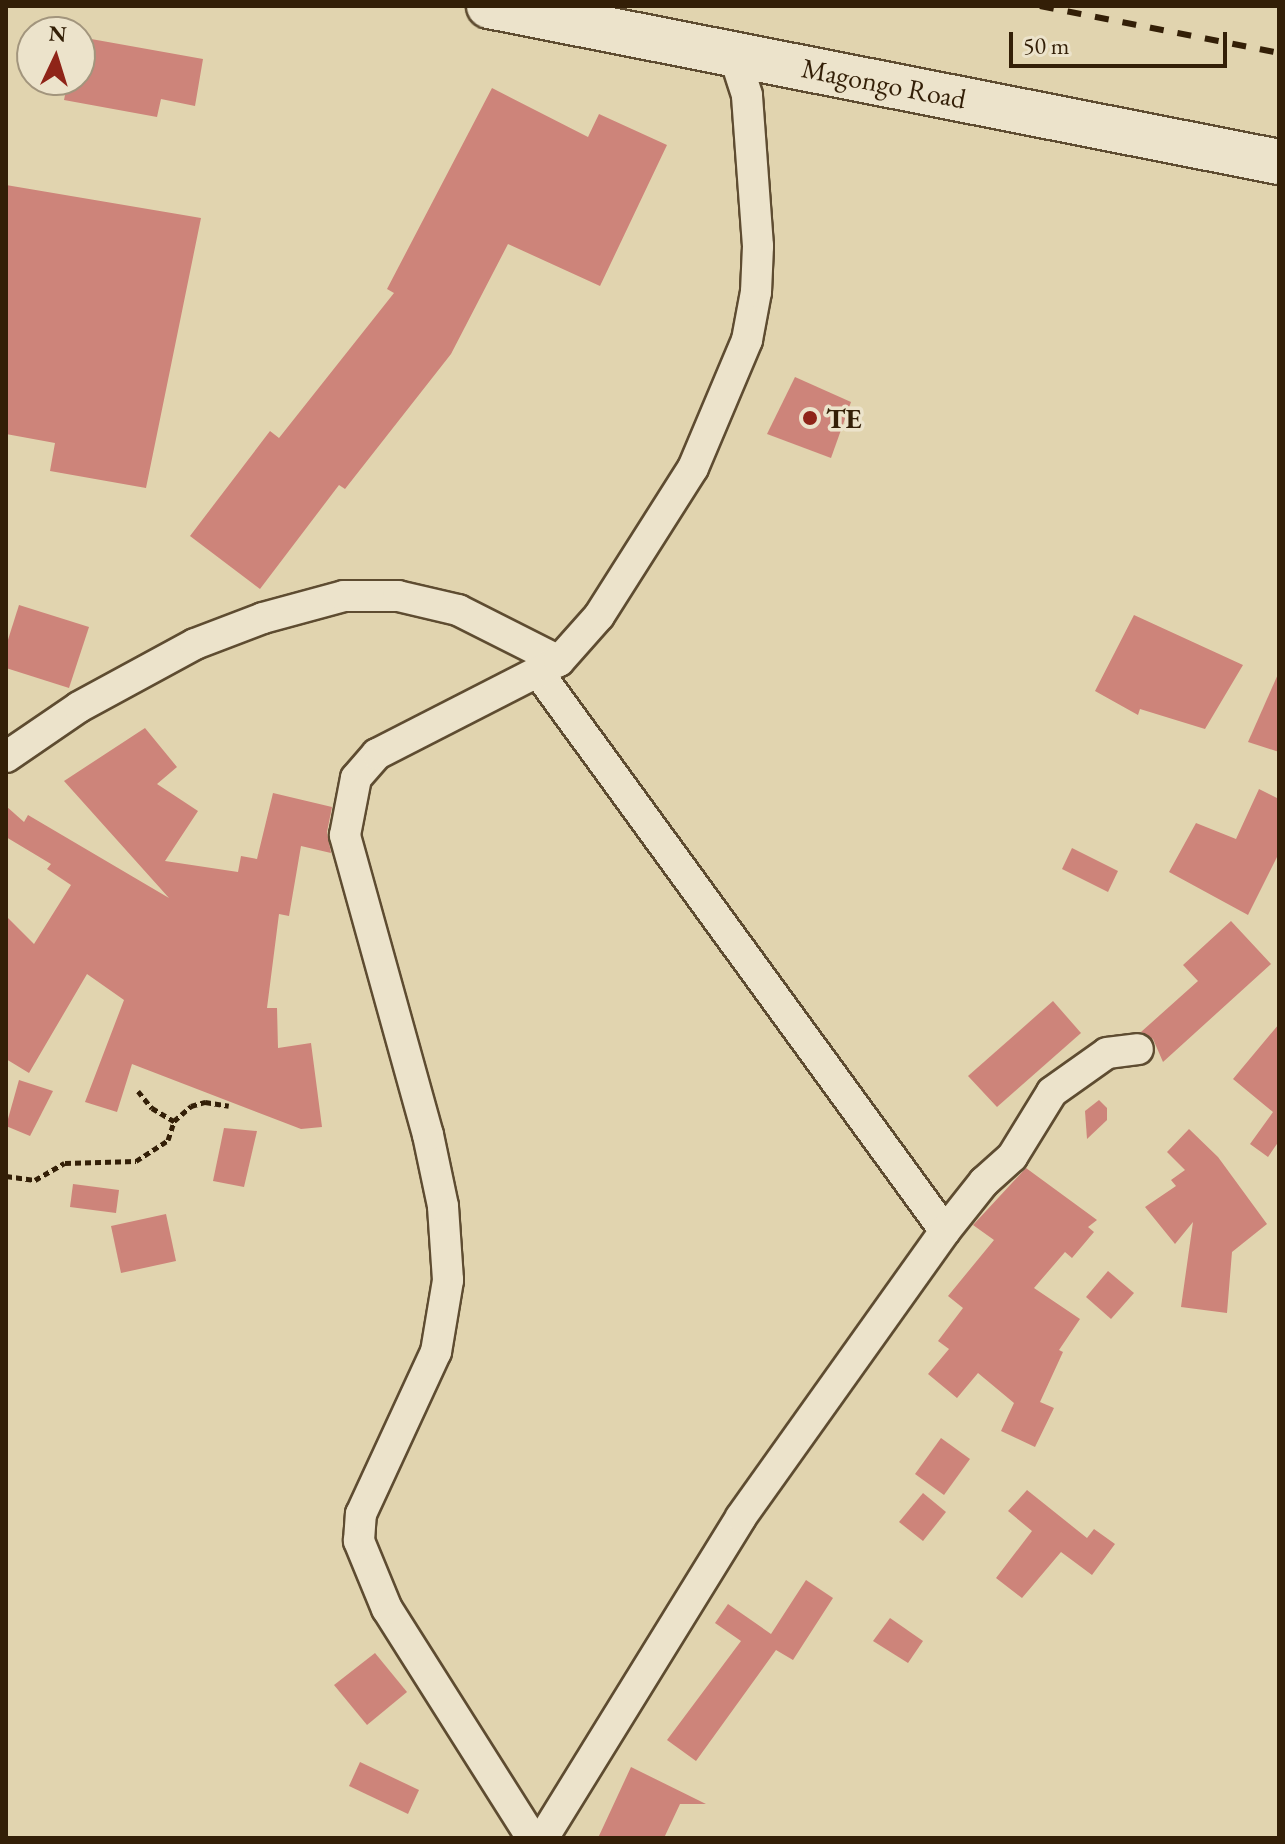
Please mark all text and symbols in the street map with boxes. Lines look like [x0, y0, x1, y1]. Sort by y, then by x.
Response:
north arrow [16, 16, 96, 96]
scale bar [1013, 16, 1231, 66]
text: N [48, 18, 67, 49]
text: 50 m [1023, 30, 1070, 61]
street label: Magongo Road [799, 51, 969, 115]
place label: TE [826, 401, 862, 435]
marker: TE [801, 409, 819, 427]

